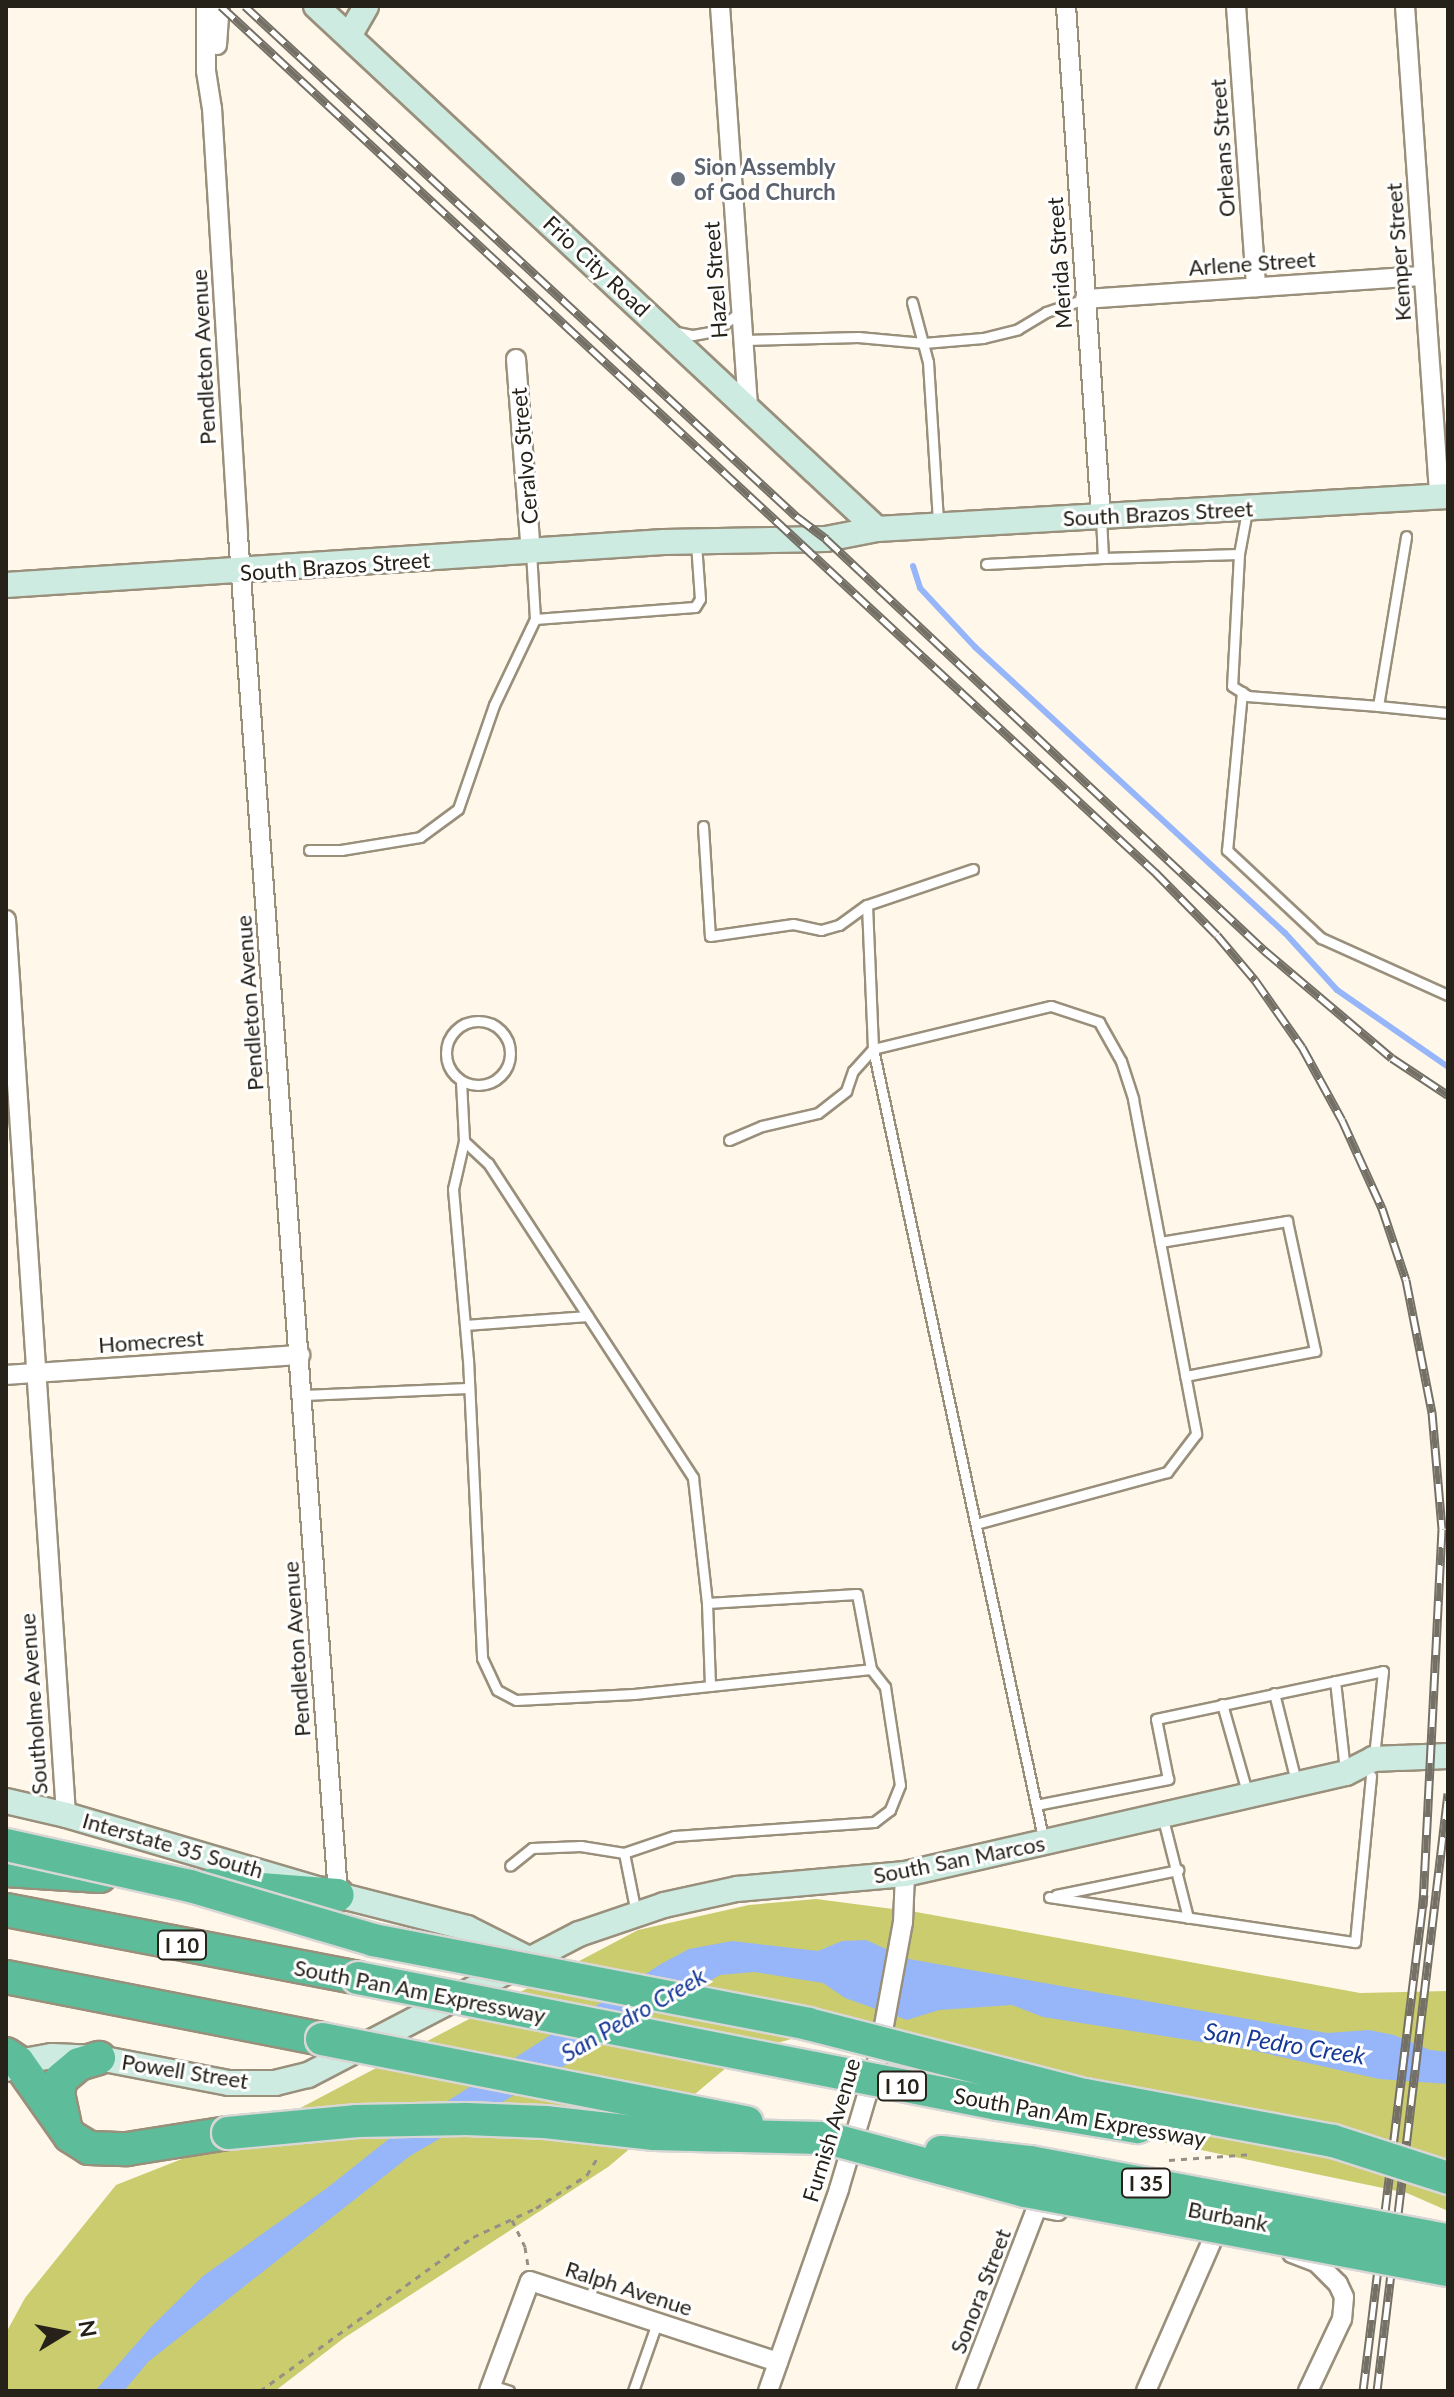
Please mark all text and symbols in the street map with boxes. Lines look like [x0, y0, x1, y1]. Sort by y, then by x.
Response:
street label: Orleans Street [1204, 78, 1240, 218]
place label: Sion Assembly of God Church [694, 153, 836, 204]
marker: Sion Assembly of God Church [669, 170, 687, 188]
street label: Kemper Street [1380, 182, 1416, 322]
street label: Merida Street [1041, 196, 1077, 330]
street label: Frio City Road [538, 210, 656, 322]
street label: Hazel Street [698, 220, 732, 340]
street label: Arlene Street [1188, 245, 1316, 281]
street label: Pendleton Avenue [185, 268, 221, 446]
street label: Ceralvo Street [505, 387, 543, 525]
street label: South Brazos Street [1062, 495, 1254, 531]
street label: South Brazos Street [239, 546, 431, 586]
street label: Pendleton Avenue [230, 914, 268, 1092]
street label: Homecrest [97, 1324, 205, 1358]
street label: Pendleton Avenue [277, 1560, 315, 1738]
street label: Southolme Avenue [13, 1612, 53, 1796]
street label: Interstate 35 South [80, 1807, 266, 1883]
street label: South San Marcos [871, 1829, 1047, 1889]
road number: I 10 [156, 1929, 208, 1961]
street label: South Pan Am Expressway [292, 1954, 548, 2028]
water label: San Pedro Creek [555, 1961, 711, 2067]
water label: San Pedro Creek [1202, 2016, 1368, 2070]
street label: Powell Street [120, 2048, 250, 2094]
street label: Furnish Avenue [796, 2055, 866, 2205]
road number: I 10 [876, 2070, 928, 2102]
street label: South Pan Am Expressway [952, 2082, 1208, 2152]
road number: I 35 [1120, 2167, 1172, 2199]
street label: Burbank [1186, 2195, 1270, 2237]
street label: Sonora Street [944, 2225, 1016, 2357]
street label: Ralph Avenue [562, 2255, 696, 2321]
north arrow [24, 2293, 104, 2373]
text: N [73, 2318, 103, 2339]

